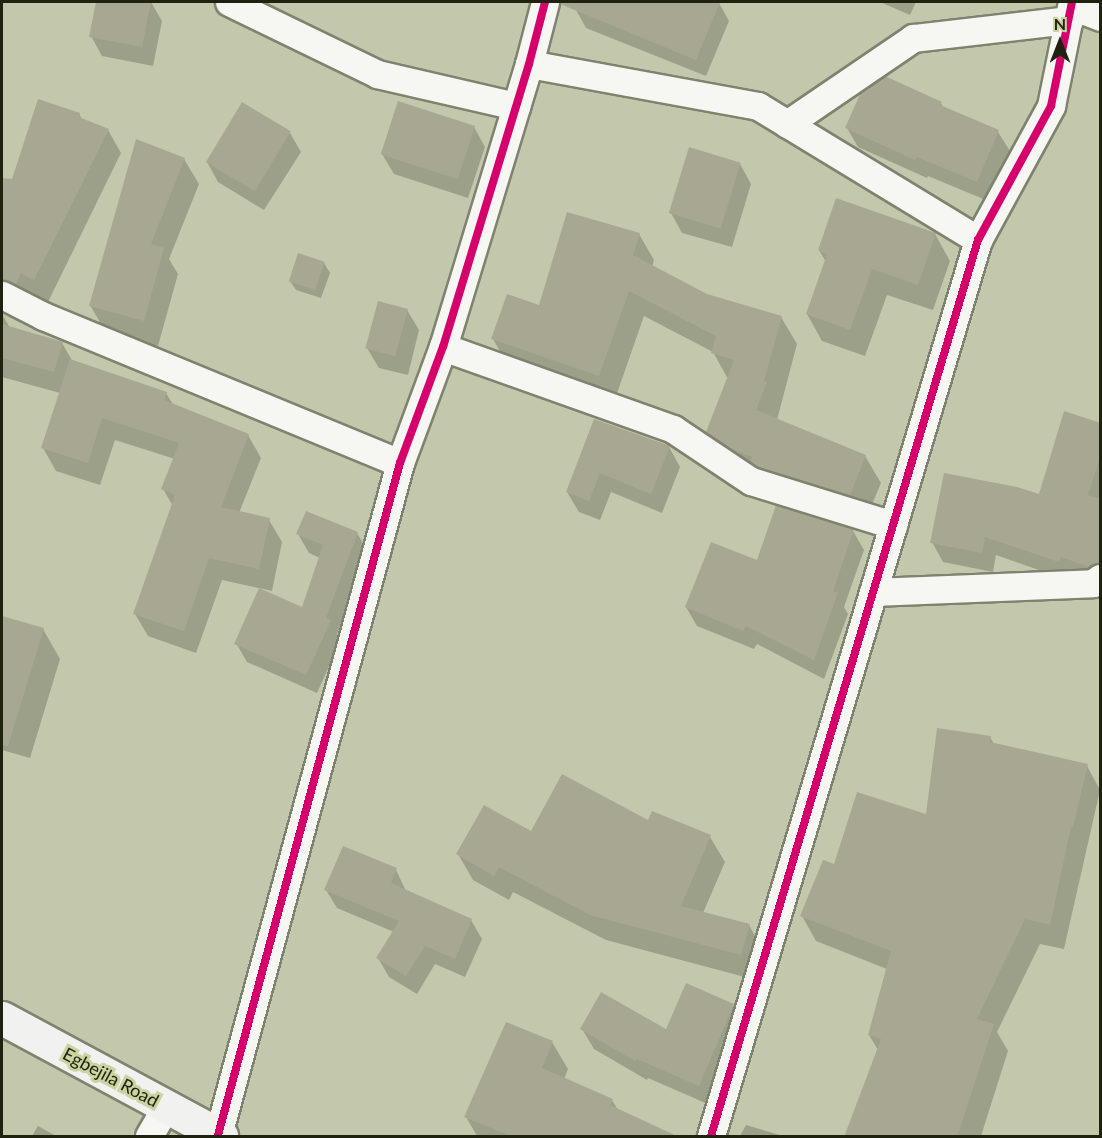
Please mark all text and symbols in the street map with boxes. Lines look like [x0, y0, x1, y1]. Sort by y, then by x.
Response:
north arrow [1030, 12, 1090, 72]
text: N [1054, 14, 1066, 33]
street label: Egbejila Road [59, 1043, 163, 1111]

